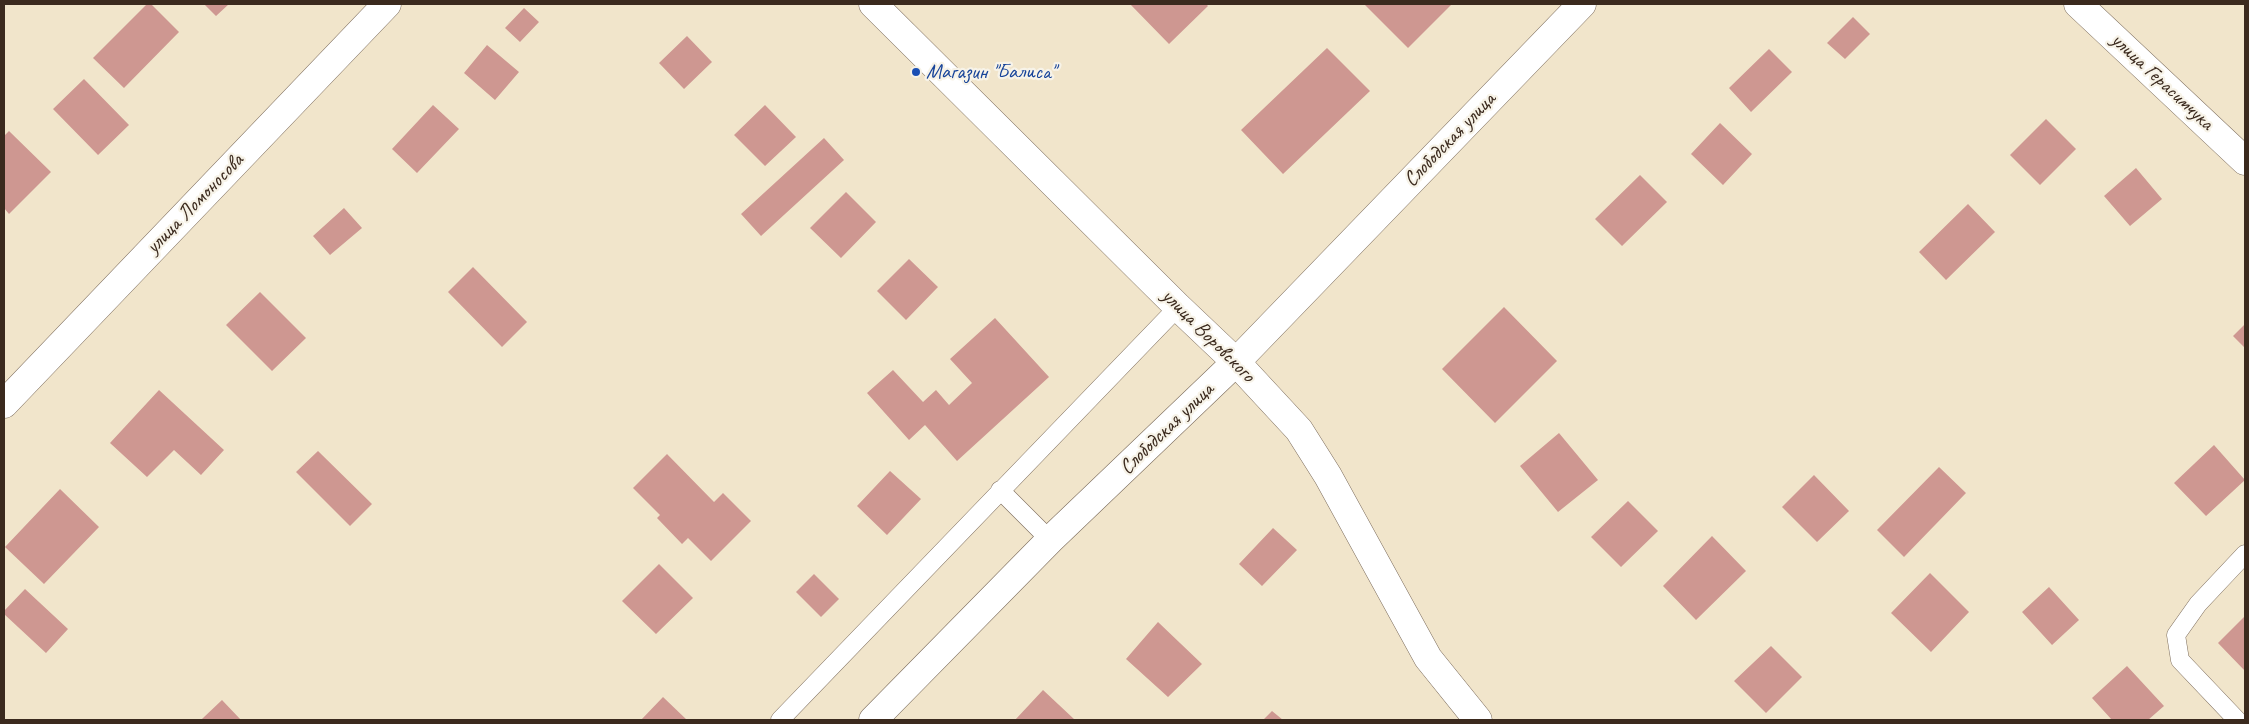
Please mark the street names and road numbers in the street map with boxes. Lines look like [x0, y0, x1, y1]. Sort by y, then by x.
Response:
street label: улица Герасимчука [2105, 28, 2219, 136]
street label: Слободская улица [1399, 88, 1501, 192]
street label: улица Ломоносова [141, 149, 249, 259]
street label: улица Воровского [1156, 284, 1260, 388]
street label: Слободская улица [1115, 378, 1219, 480]

